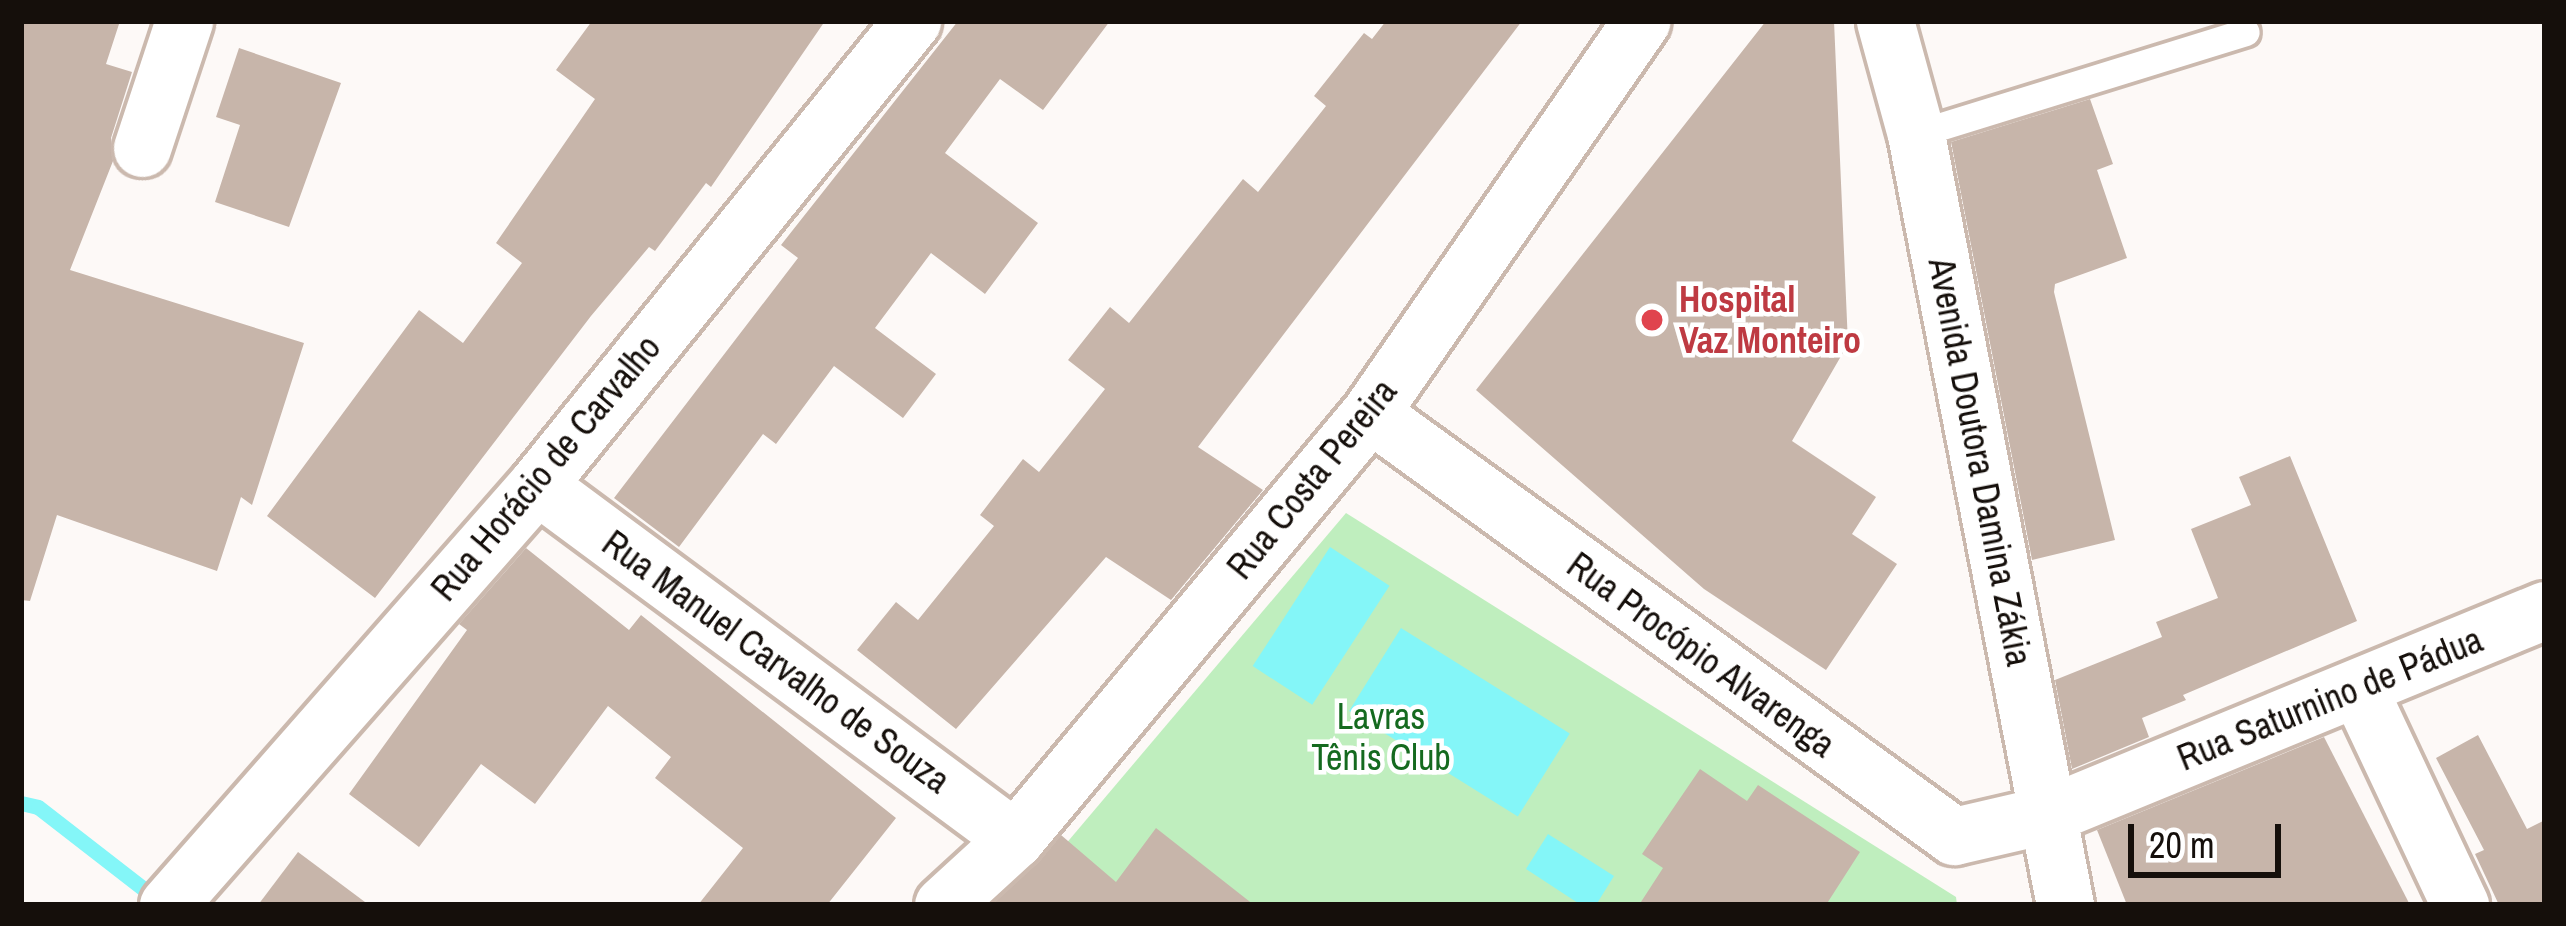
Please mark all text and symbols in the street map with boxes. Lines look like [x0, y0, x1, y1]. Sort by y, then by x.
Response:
street label: Avenida Doutora Damina Zákia [1919, 254, 2041, 670]
place label: Hospital Vaz Monteiro [1679, 277, 1861, 362]
marker: Hospital Vaz Monteiro [1636, 304, 1668, 336]
street label: Rua Horácio de Carvalho [422, 327, 670, 609]
street label: Rua Costa Pereira [1218, 370, 1406, 588]
street label: Rua Manuel Carvalho de Souza [594, 522, 958, 802]
street label: Rua Procópio Alvarenga [1558, 543, 1844, 767]
street label: Rua Saturnino de Pádua [2171, 618, 2489, 780]
park label: Lavras Tênis Club [1311, 694, 1451, 779]
scale bar [2134, 800, 2287, 874]
text: 20 m [2149, 821, 2215, 869]

